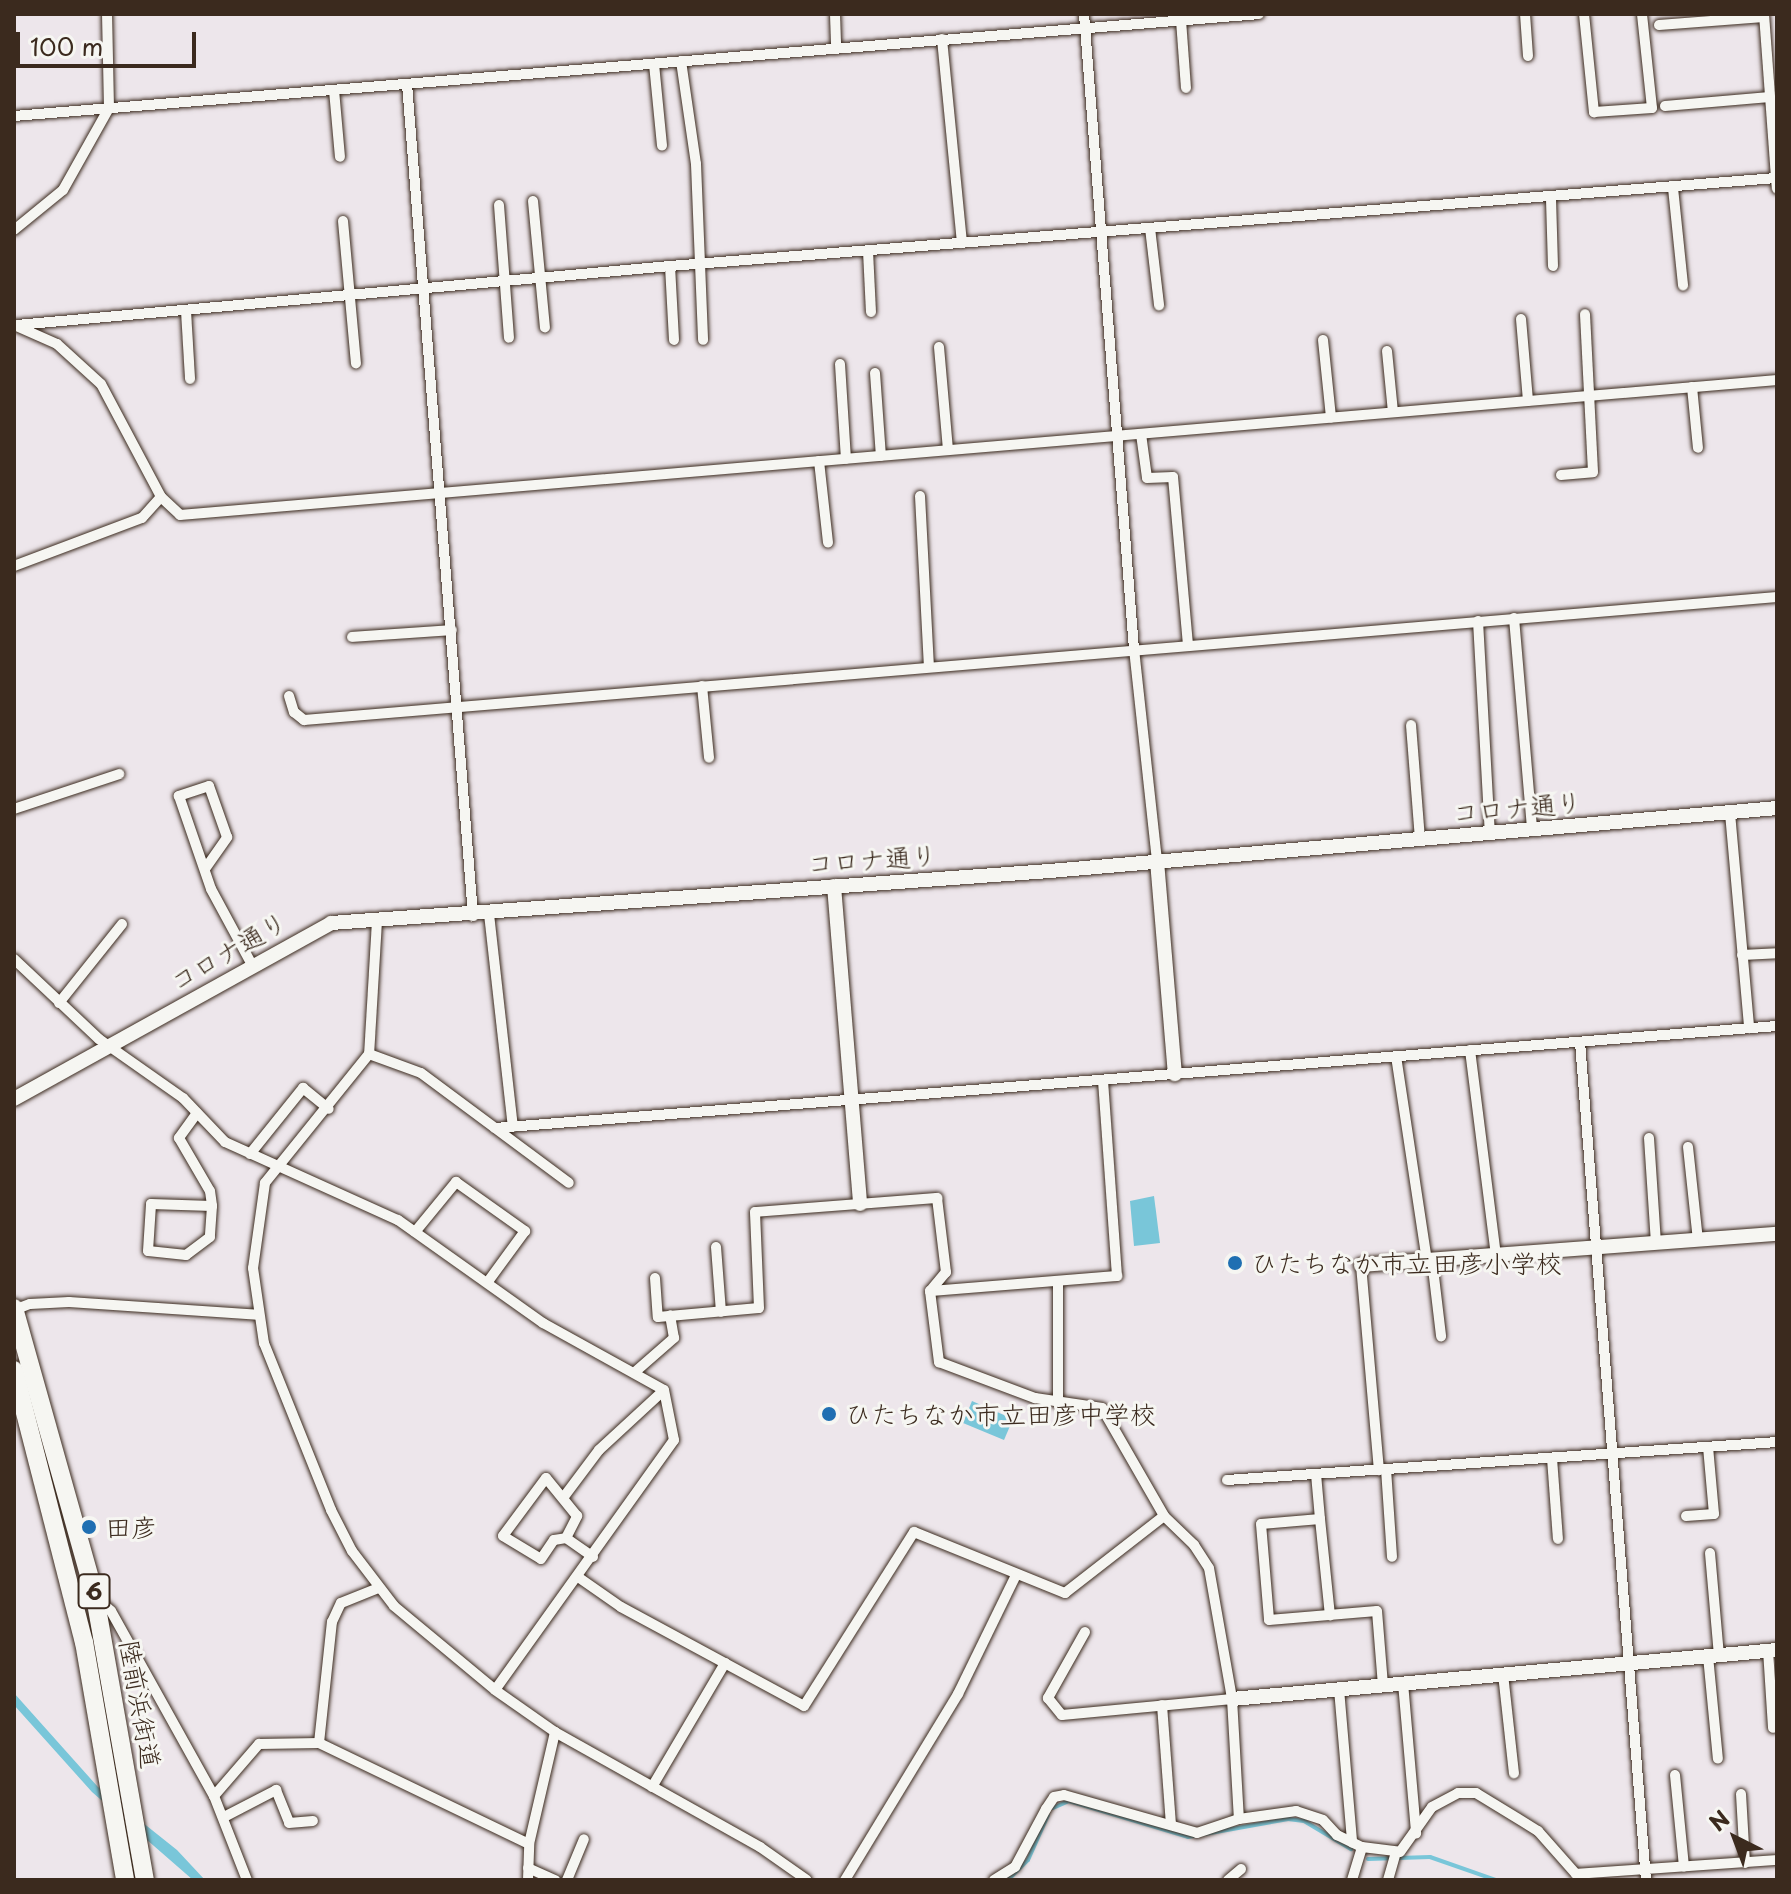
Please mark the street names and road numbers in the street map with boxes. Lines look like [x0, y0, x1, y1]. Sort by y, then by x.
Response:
street label: コロナ通り [1451, 786, 1583, 828]
street label: コロナ通り [806, 839, 938, 879]
street label: コロナ通り [164, 905, 292, 997]
road number: 6 [76, 1571, 112, 1611]
street label: 陸前浜街道 [114, 1637, 168, 1771]

